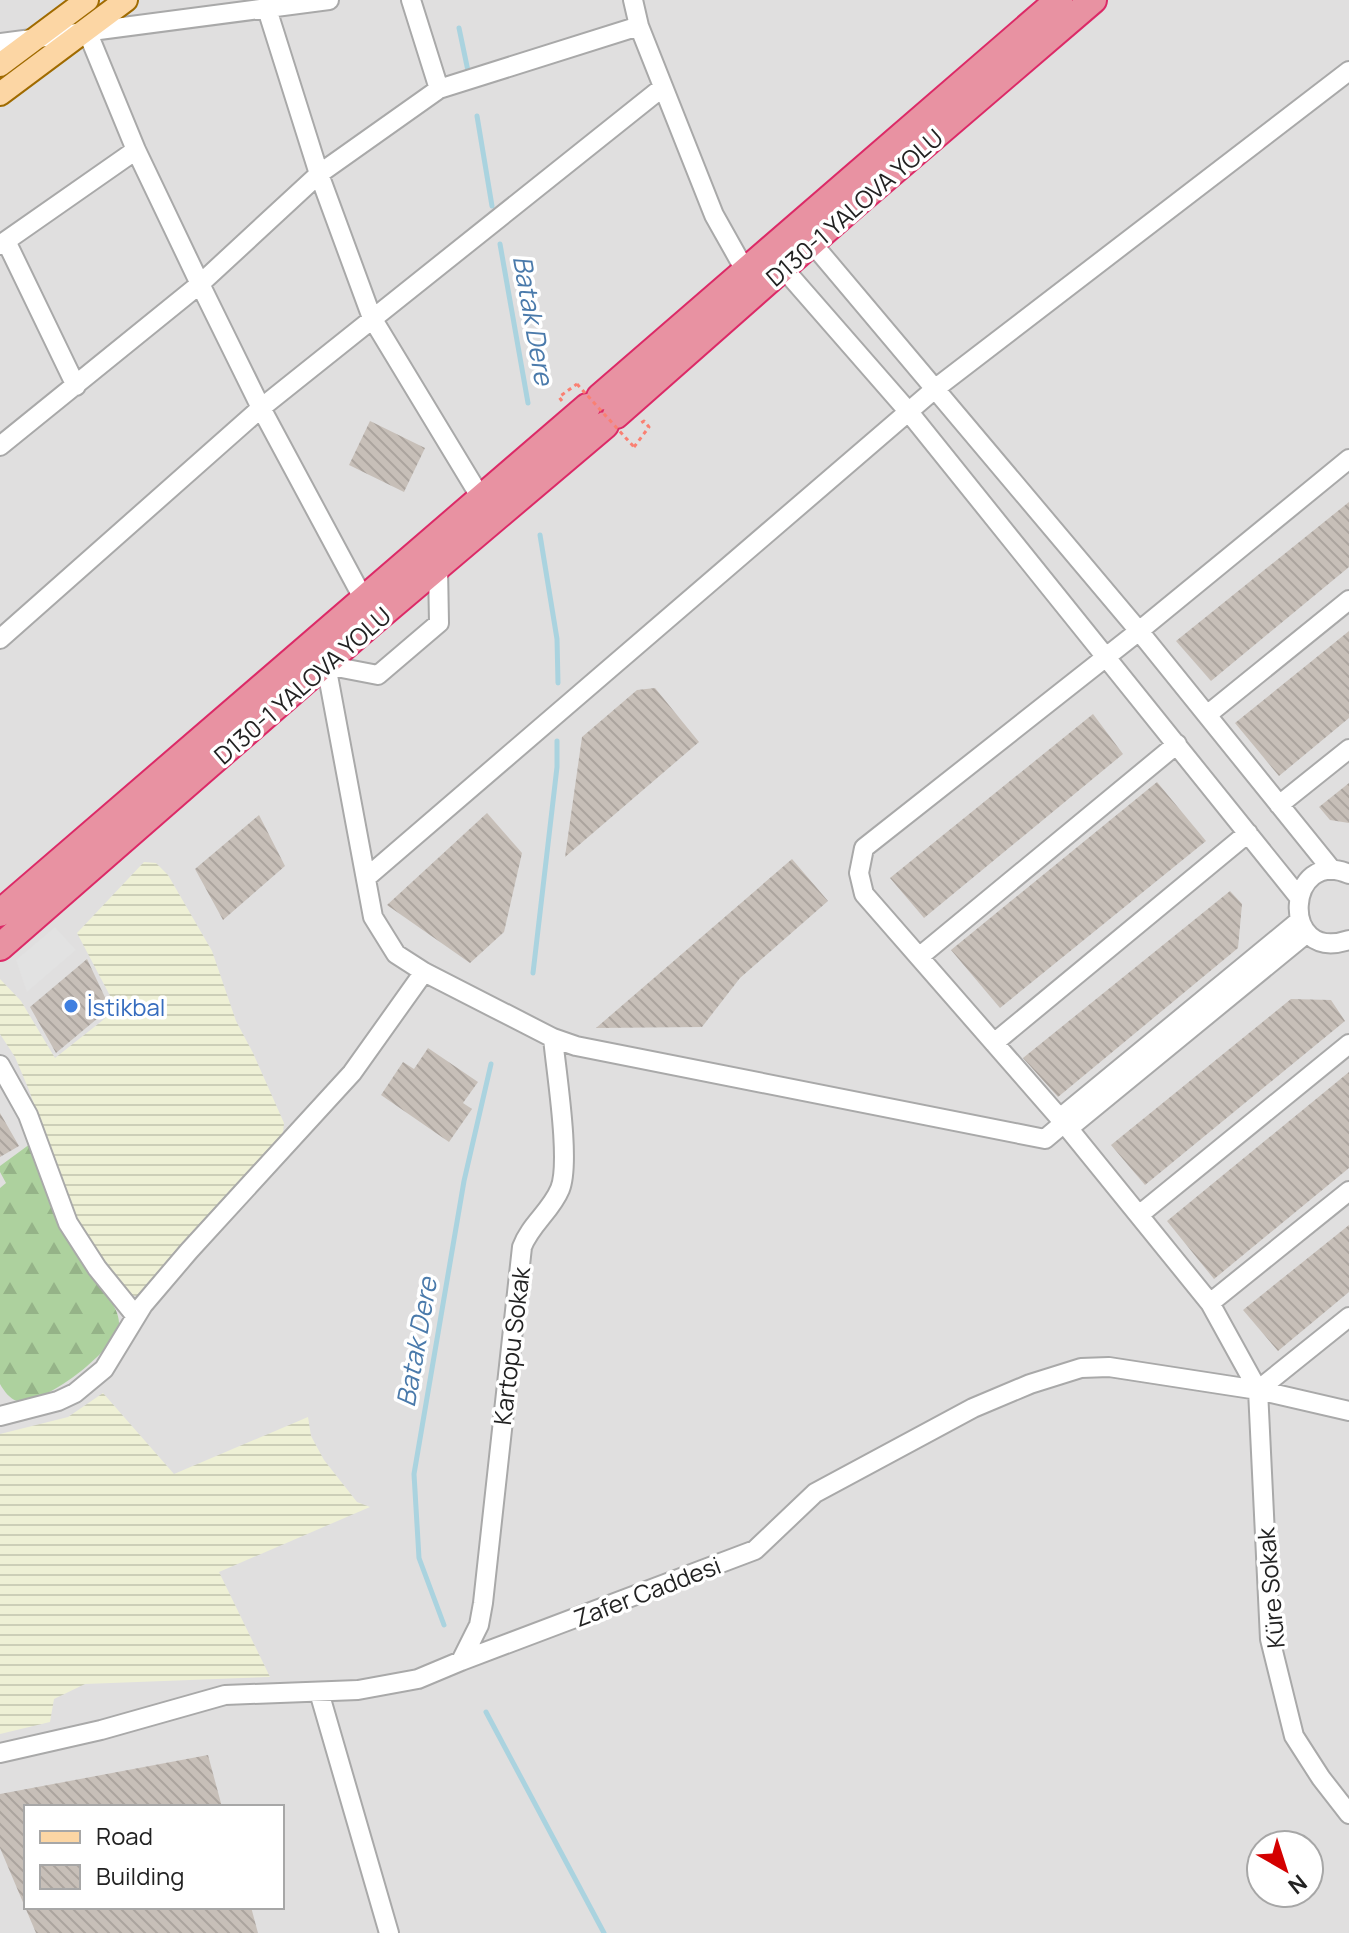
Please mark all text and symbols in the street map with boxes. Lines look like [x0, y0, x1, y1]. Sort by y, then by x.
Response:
street label: D130-1 YALOVA YOLU [758, 121, 950, 293]
water label: Batak Dere [505, 253, 563, 389]
street label: D130-1 YALOVA YOLU [206, 599, 398, 771]
place label: İstikbal [87, 990, 165, 1023]
marker: İstikbal [62, 997, 80, 1015]
street label: Kartopu Sokak [485, 1264, 537, 1427]
water label: Batak Dere [387, 1273, 445, 1409]
street label: Küre Sokak [1248, 1525, 1292, 1650]
street label: Zafer Caddesi [569, 1548, 725, 1634]
legend [24, 1805, 284, 1909]
text: Road [96, 1819, 153, 1852]
north arrow [1245, 1829, 1325, 1909]
text: Building [96, 1859, 184, 1892]
text: N [1282, 1868, 1313, 1901]

